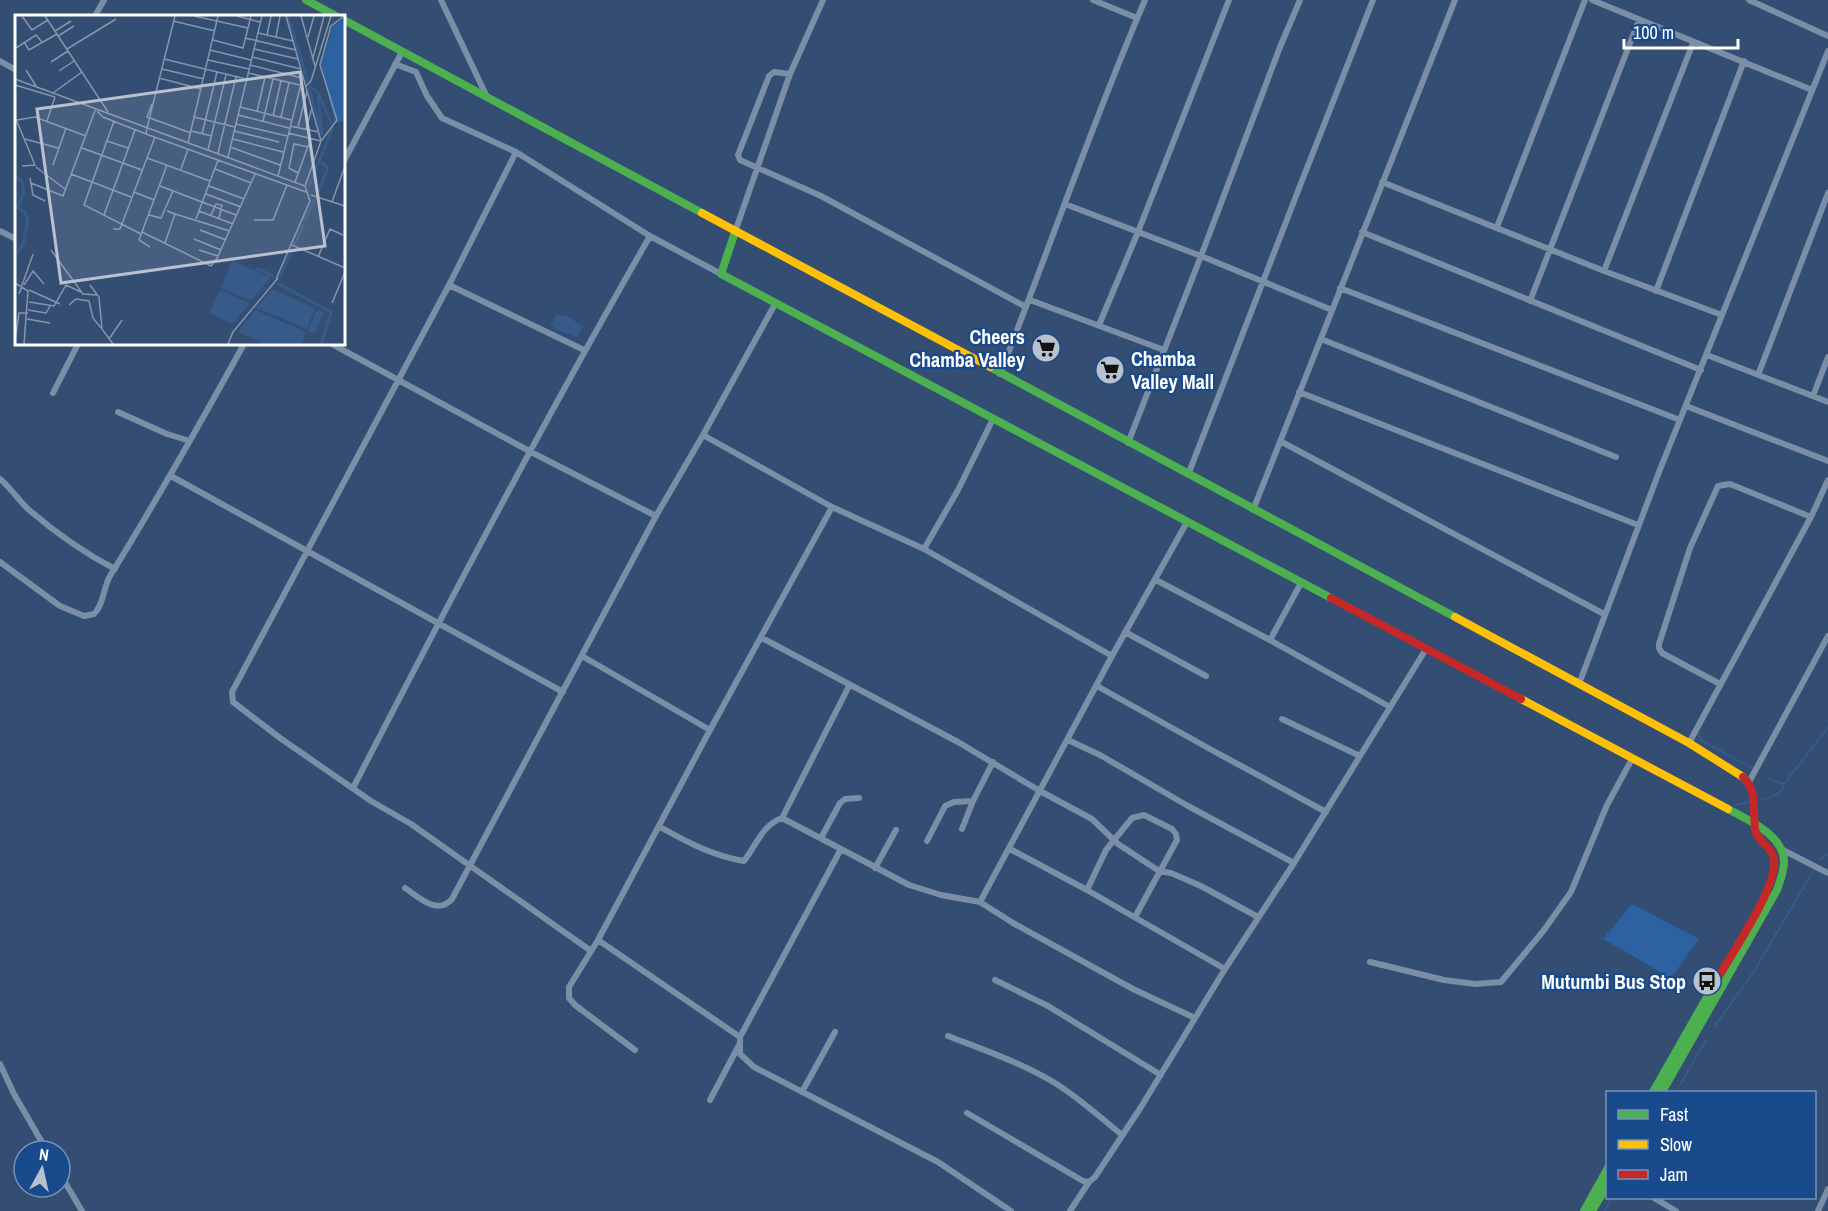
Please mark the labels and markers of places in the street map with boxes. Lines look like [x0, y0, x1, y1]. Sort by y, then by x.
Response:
place label: Cheers Chamba Valley [909, 323, 1026, 373]
supermarket icon: Cheers Chamba Valley [1030, 332, 1062, 364]
place label: Chamba Valley Mall [1131, 345, 1214, 395]
supermarket icon: Chamba Valley Mall [1094, 354, 1126, 386]
bus stop icon: Mutumbi Bus Stop [1691, 965, 1723, 997]
place label: Mutumbi Bus Stop [1541, 968, 1686, 995]

